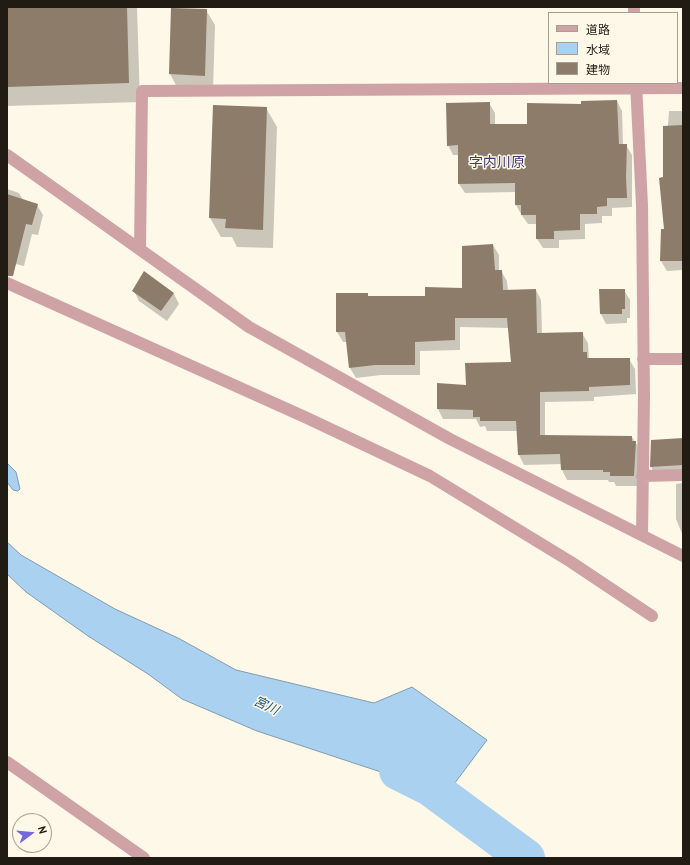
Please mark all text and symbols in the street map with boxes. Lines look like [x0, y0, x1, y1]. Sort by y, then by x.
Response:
legend [548, 12, 678, 84]
text: 道路 [586, 22, 610, 37]
text: 水域 [586, 42, 610, 57]
text: 建物 [586, 62, 610, 77]
district label: 字内川原 [469, 155, 525, 171]
water label: 宮川 [251, 693, 281, 719]
north arrow [12, 813, 52, 853]
text: N [35, 825, 50, 835]

